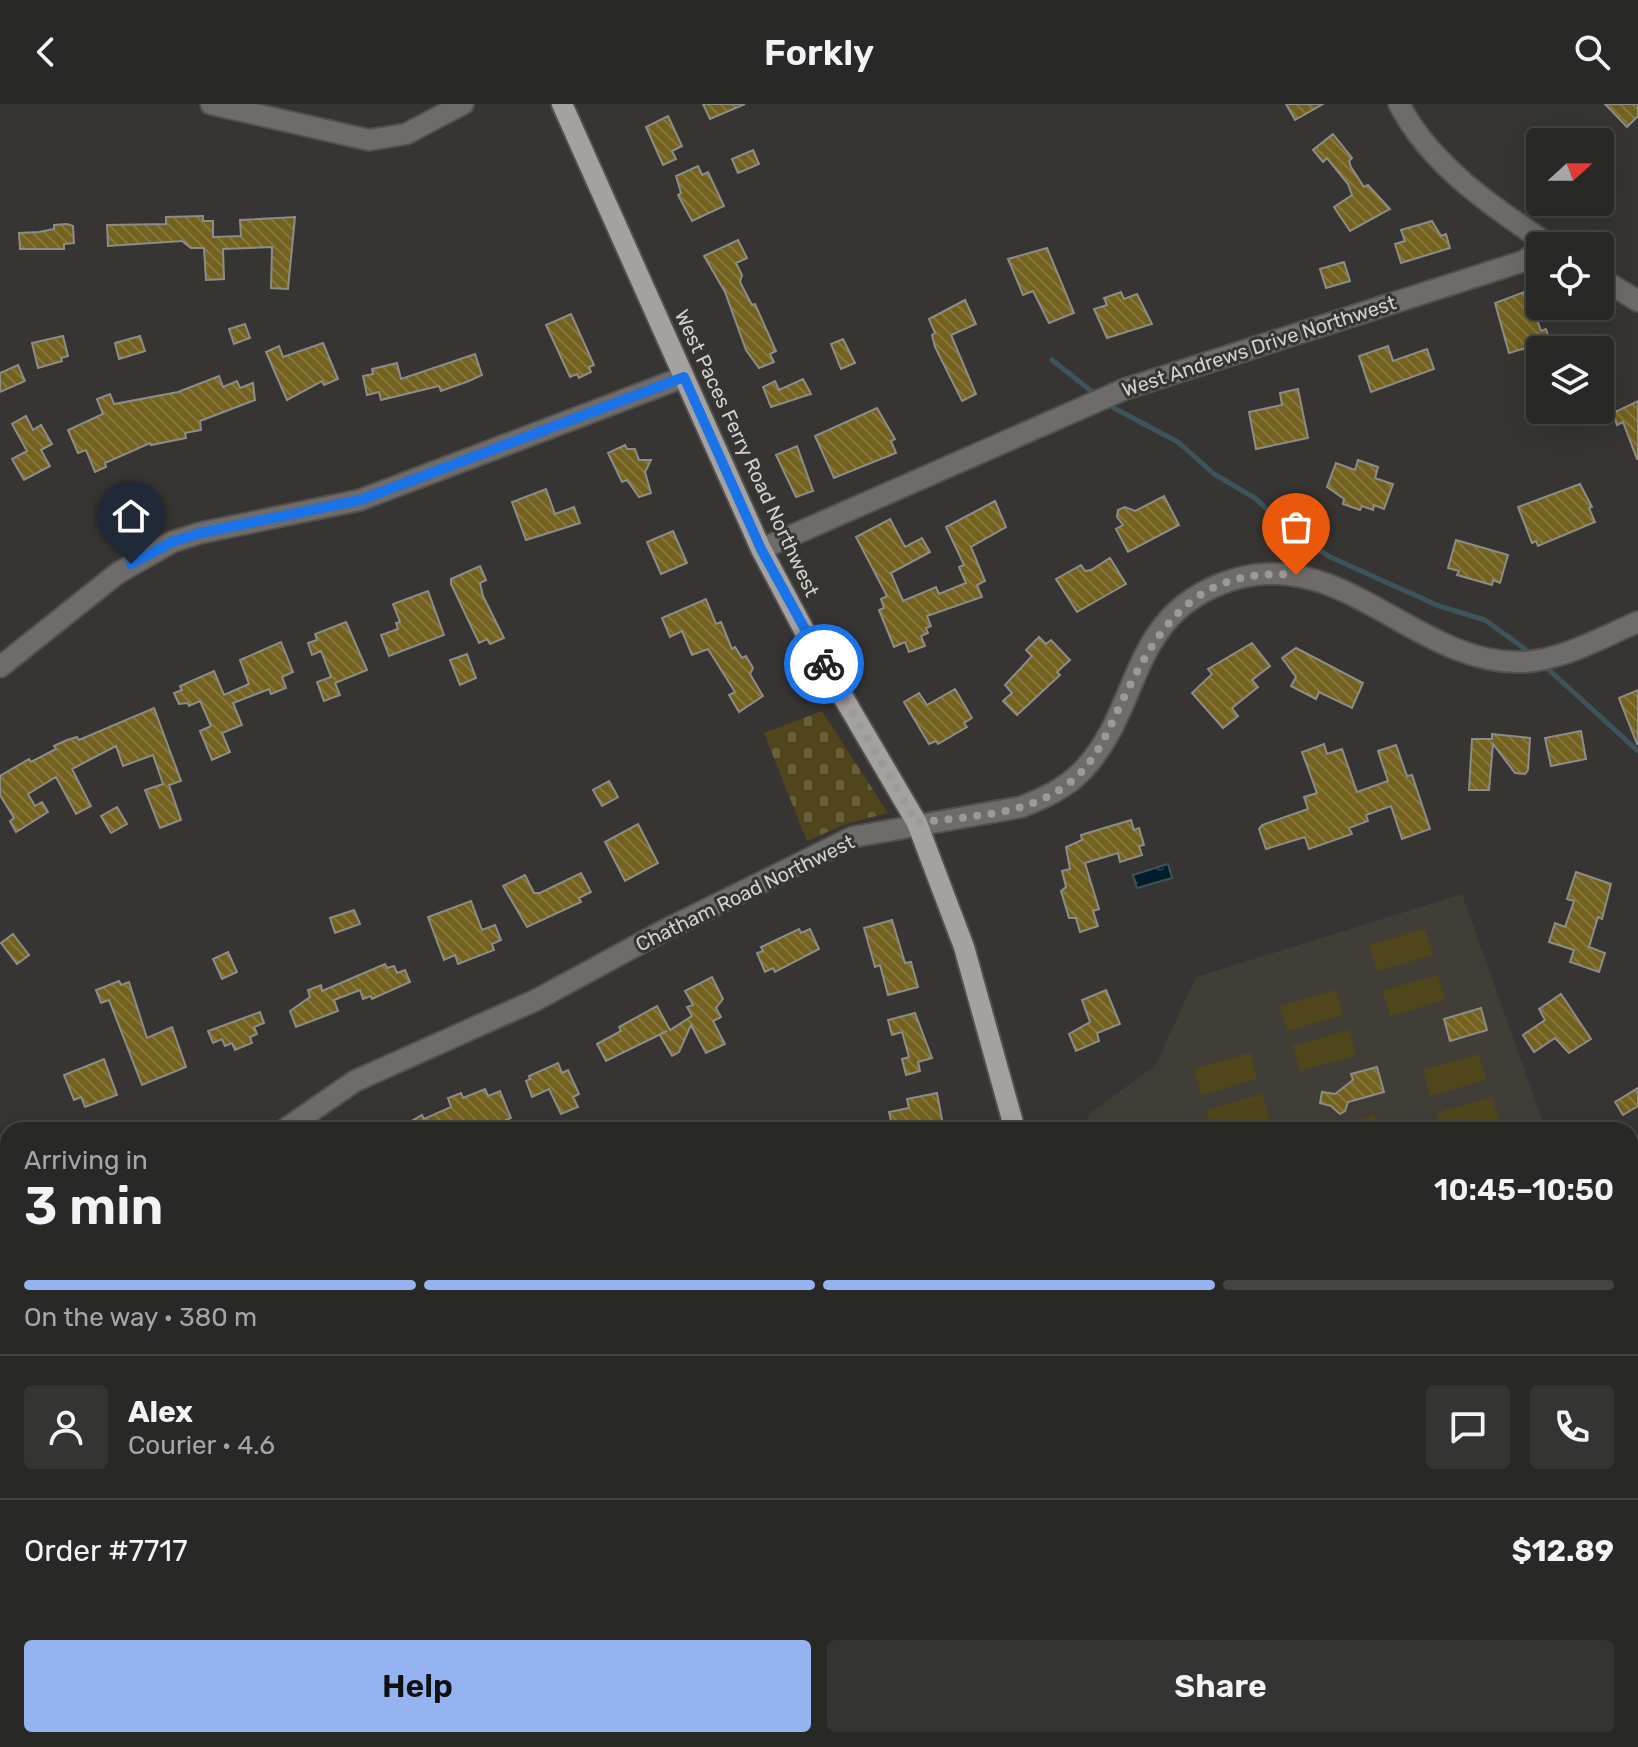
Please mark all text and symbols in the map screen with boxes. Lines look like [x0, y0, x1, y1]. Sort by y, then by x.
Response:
icon: back [24, 30, 68, 74]
icon: search [1570, 30, 1614, 74]
text: Forkly [764, 31, 874, 74]
north arrow [1526, 128, 1614, 216]
map controls [1526, 128, 1614, 424]
button: locate [1526, 232, 1614, 320]
street label: West Andrews Drive Northwest [1119, 290, 1399, 402]
street label: West Paces Ferry Road Northwest [670, 306, 824, 601]
button: layers [1526, 336, 1614, 424]
pin [97, 482, 165, 564]
pin [1262, 493, 1330, 575]
icon: home [109, 494, 153, 538]
icon: bag [1274, 505, 1318, 549]
courier [784, 624, 864, 704]
icon: bike [802, 642, 846, 686]
street label: Chatham Road Northwest [632, 829, 858, 956]
text: Arriving in [24, 1145, 148, 1176]
text: 10:45–10:50 [1434, 1172, 1614, 1208]
text: 3 min [24, 1175, 163, 1237]
text: On the way · 380 m [24, 1302, 257, 1333]
button: person [24, 1385, 108, 1469]
button: chat [1426, 1385, 1510, 1469]
button: phone [1530, 1385, 1614, 1469]
text: Alex [128, 1394, 193, 1430]
text: Courier · 4.6 [128, 1430, 275, 1461]
text: Order #7717 [24, 1533, 188, 1569]
text: $12.89 [1512, 1533, 1614, 1569]
button: Help [24, 1640, 811, 1732]
button: Share [827, 1640, 1614, 1732]

